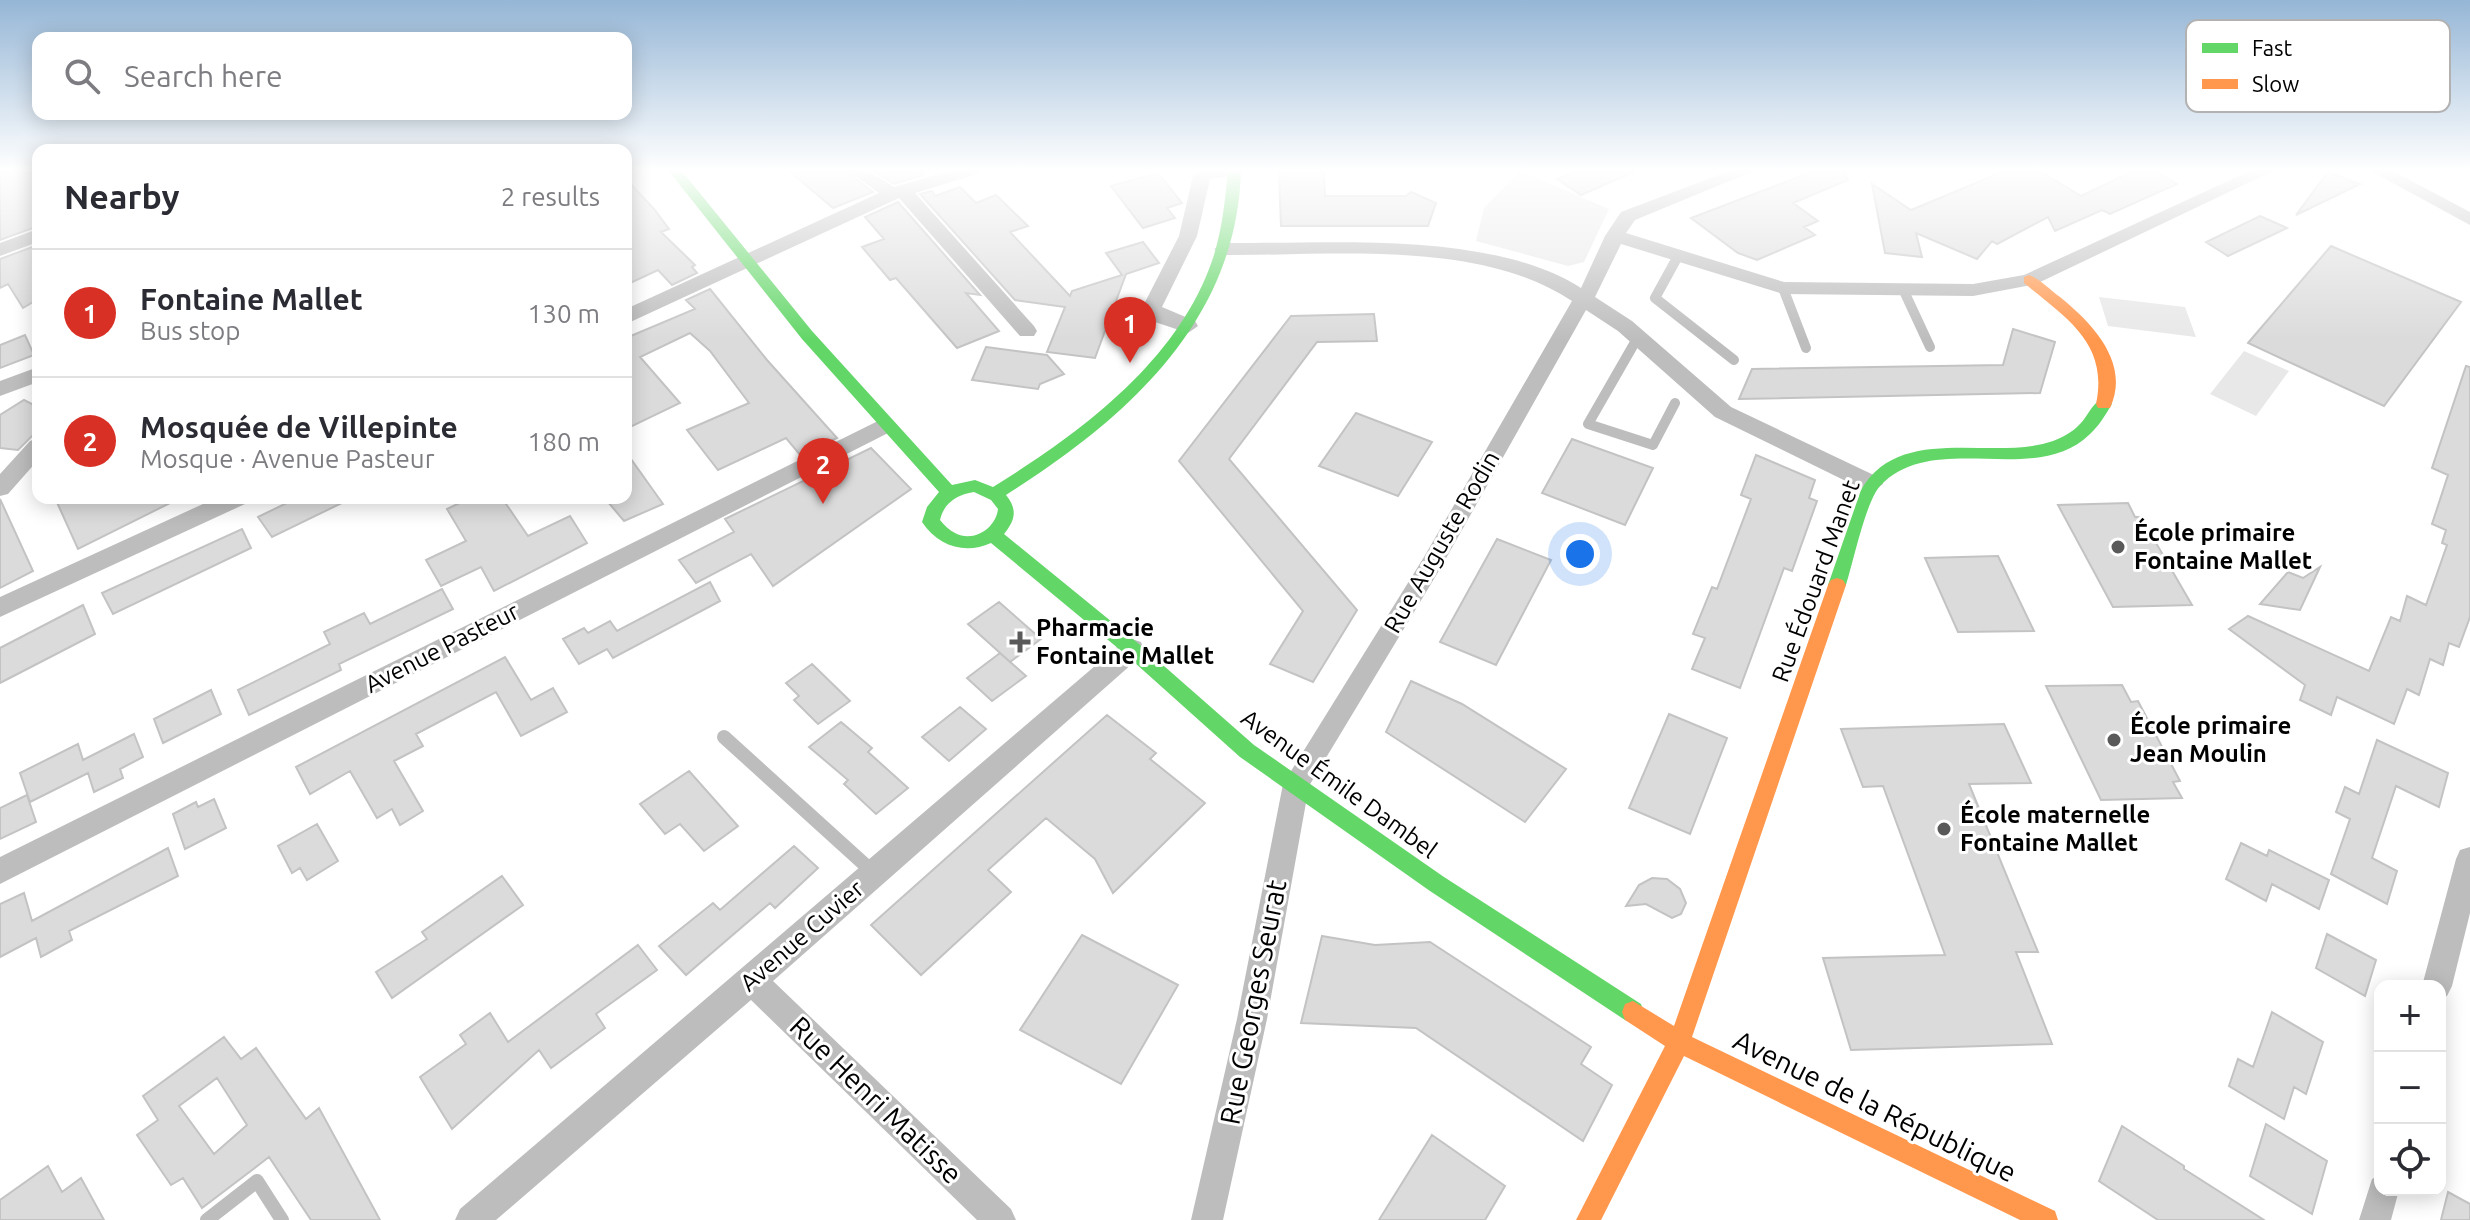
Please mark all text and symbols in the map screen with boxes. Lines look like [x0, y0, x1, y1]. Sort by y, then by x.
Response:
legend [2186, 20, 2450, 112]
search box [32, 32, 632, 120]
text: Fast [2252, 35, 2293, 60]
icon: search [60, 54, 104, 98]
text: Search here [124, 59, 283, 93]
text: Slow [2252, 71, 2299, 96]
text: Nearby [64, 177, 179, 215]
text: 2 results [501, 182, 600, 211]
text: Fontaine Mallet [140, 282, 363, 316]
pin: 1 [1104, 297, 1156, 363]
text: 1 [83, 299, 97, 328]
text: 130 m [528, 299, 600, 328]
text: Bus stop [140, 316, 240, 345]
text: Mosquée de Villepinte [140, 410, 458, 444]
text: 2 [83, 427, 97, 456]
text: 180 m [528, 427, 600, 456]
pin: 2 [797, 438, 849, 504]
text: Mosque · Avenue Pasteur [140, 444, 435, 473]
street label: Rue Auguste Rodin [1379, 446, 1505, 637]
street label: Rue Édouard Manet [1765, 475, 1865, 686]
place label: École primaire Fontaine Mallet [2134, 517, 2312, 574]
your location [1560, 534, 1600, 574]
marker: École primaire Fontaine Mallet [2109, 538, 2127, 556]
street label: Avenue Pasteur [361, 597, 523, 698]
place label: Pharmacie Fontaine Mallet [1036, 614, 1214, 669]
marker: Pharmacie Fontaine Mallet [1011, 633, 1029, 651]
street label: Avenue Émile Dambel [1236, 703, 1443, 864]
place label: École primaire Jean Moulin [2130, 710, 2291, 767]
marker: École primaire Jean Moulin [2105, 731, 2123, 749]
place label: École maternelle Fontaine Mallet [1960, 799, 2150, 856]
marker: École maternelle Fontaine Mallet [1935, 820, 1953, 838]
street label: Avenue Cuvier [735, 875, 869, 996]
street label: Rue Georges Seurat [1214, 877, 1291, 1127]
map controls [2374, 980, 2446, 1196]
button: + [2374, 980, 2446, 1052]
street label: Rue Henri Matisse [784, 1010, 969, 1189]
street label: Avenue de la République [1729, 1024, 2022, 1188]
button: − [2374, 1052, 2446, 1124]
button: locate [2374, 1124, 2446, 1196]

